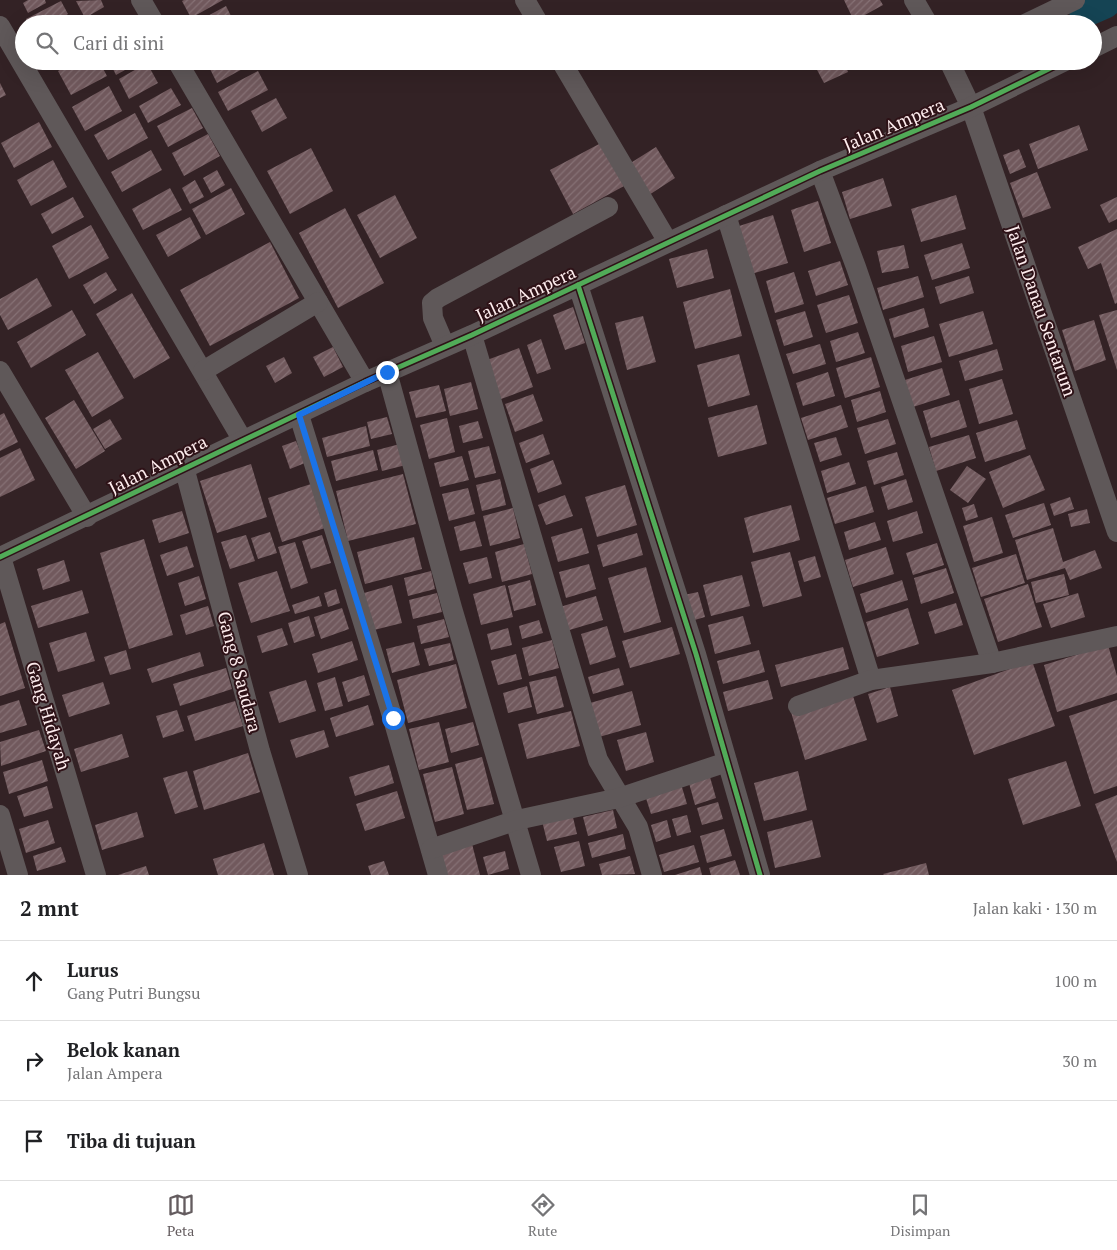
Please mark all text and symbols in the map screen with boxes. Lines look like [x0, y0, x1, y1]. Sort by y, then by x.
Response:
search box [15, 15, 1102, 70]
icon: search [33, 29, 61, 57]
text: Cari di sini [73, 30, 164, 55]
street label: Jalan Ampera [839, 92, 948, 156]
street label: Jalan Danau Sentarum [1001, 222, 1083, 400]
street label: Jalan Ampera [472, 259, 579, 327]
route end [376, 361, 399, 384]
street label: Jalan Ampera [104, 429, 211, 499]
street label: Gang 8 Saudara [212, 609, 268, 735]
street label: Gang Hidayah [21, 658, 77, 773]
route start [382, 707, 405, 730]
text: 2 mnt [20, 894, 79, 922]
text: Jalan kaki · 130 m [973, 897, 1097, 919]
text: Lurus [67, 957, 119, 982]
icon: ahead [20, 967, 48, 995]
text: 100 m [1054, 970, 1097, 992]
text: Gang Putri Bungsu [67, 982, 200, 1004]
text: Belok kanan [67, 1037, 180, 1062]
icon: right [20, 1047, 48, 1075]
text: 30 m [1062, 1050, 1097, 1072]
text: Jalan Ampera [67, 1062, 163, 1084]
icon: arrive [20, 1127, 48, 1155]
text: Tiba di tujuan [67, 1128, 196, 1153]
tab: Peta [167, 1191, 195, 1240]
tab: Rute [528, 1191, 557, 1240]
tab: Disimpan [891, 1191, 950, 1240]

